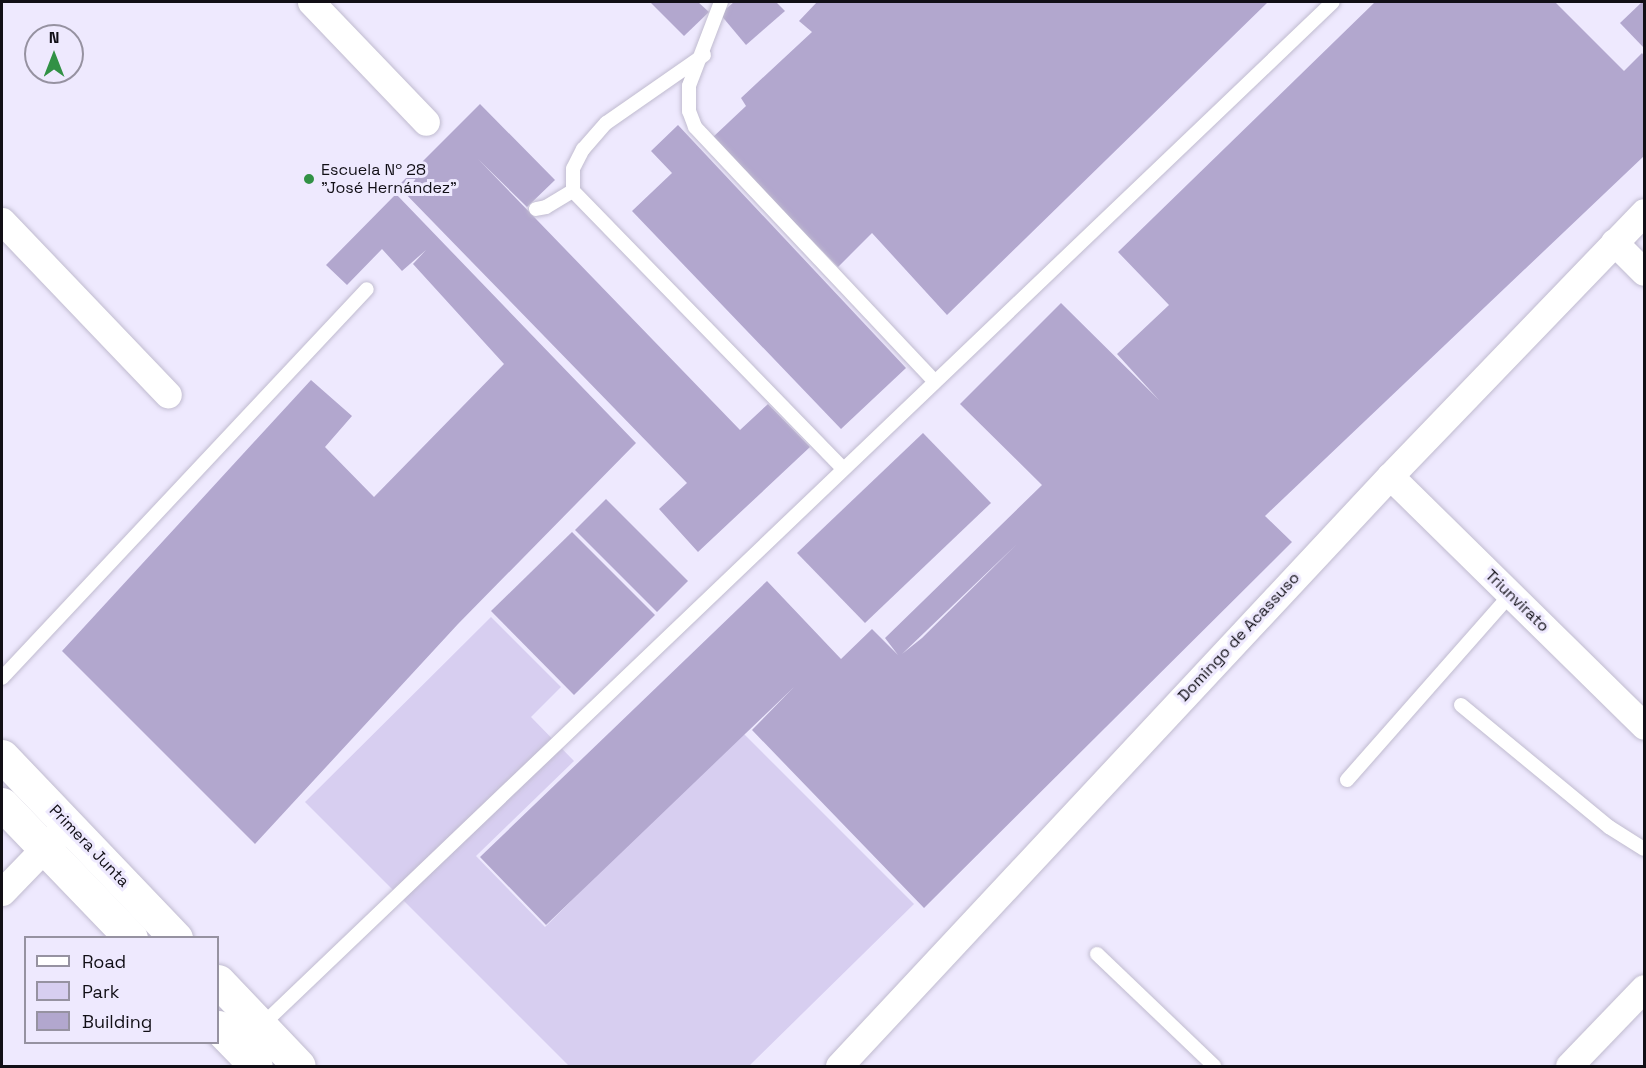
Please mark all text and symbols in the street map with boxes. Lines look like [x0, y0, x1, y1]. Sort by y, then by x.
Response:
north arrow [24, 24, 84, 84]
text: N [49, 27, 59, 48]
place label: Escuela Nº 28 "José Hernández" [321, 160, 457, 198]
marker: Escuela Nº 28 "José Hernández" [302, 172, 316, 186]
street label: Triunvirato [1481, 566, 1553, 636]
street label: Domingo de Acassuso [1174, 568, 1304, 706]
street label: Primera Junta [45, 801, 133, 891]
legend [24, 936, 219, 1044]
text: Road [82, 950, 126, 973]
text: Park [82, 980, 119, 1003]
text: Building [82, 1010, 152, 1033]

